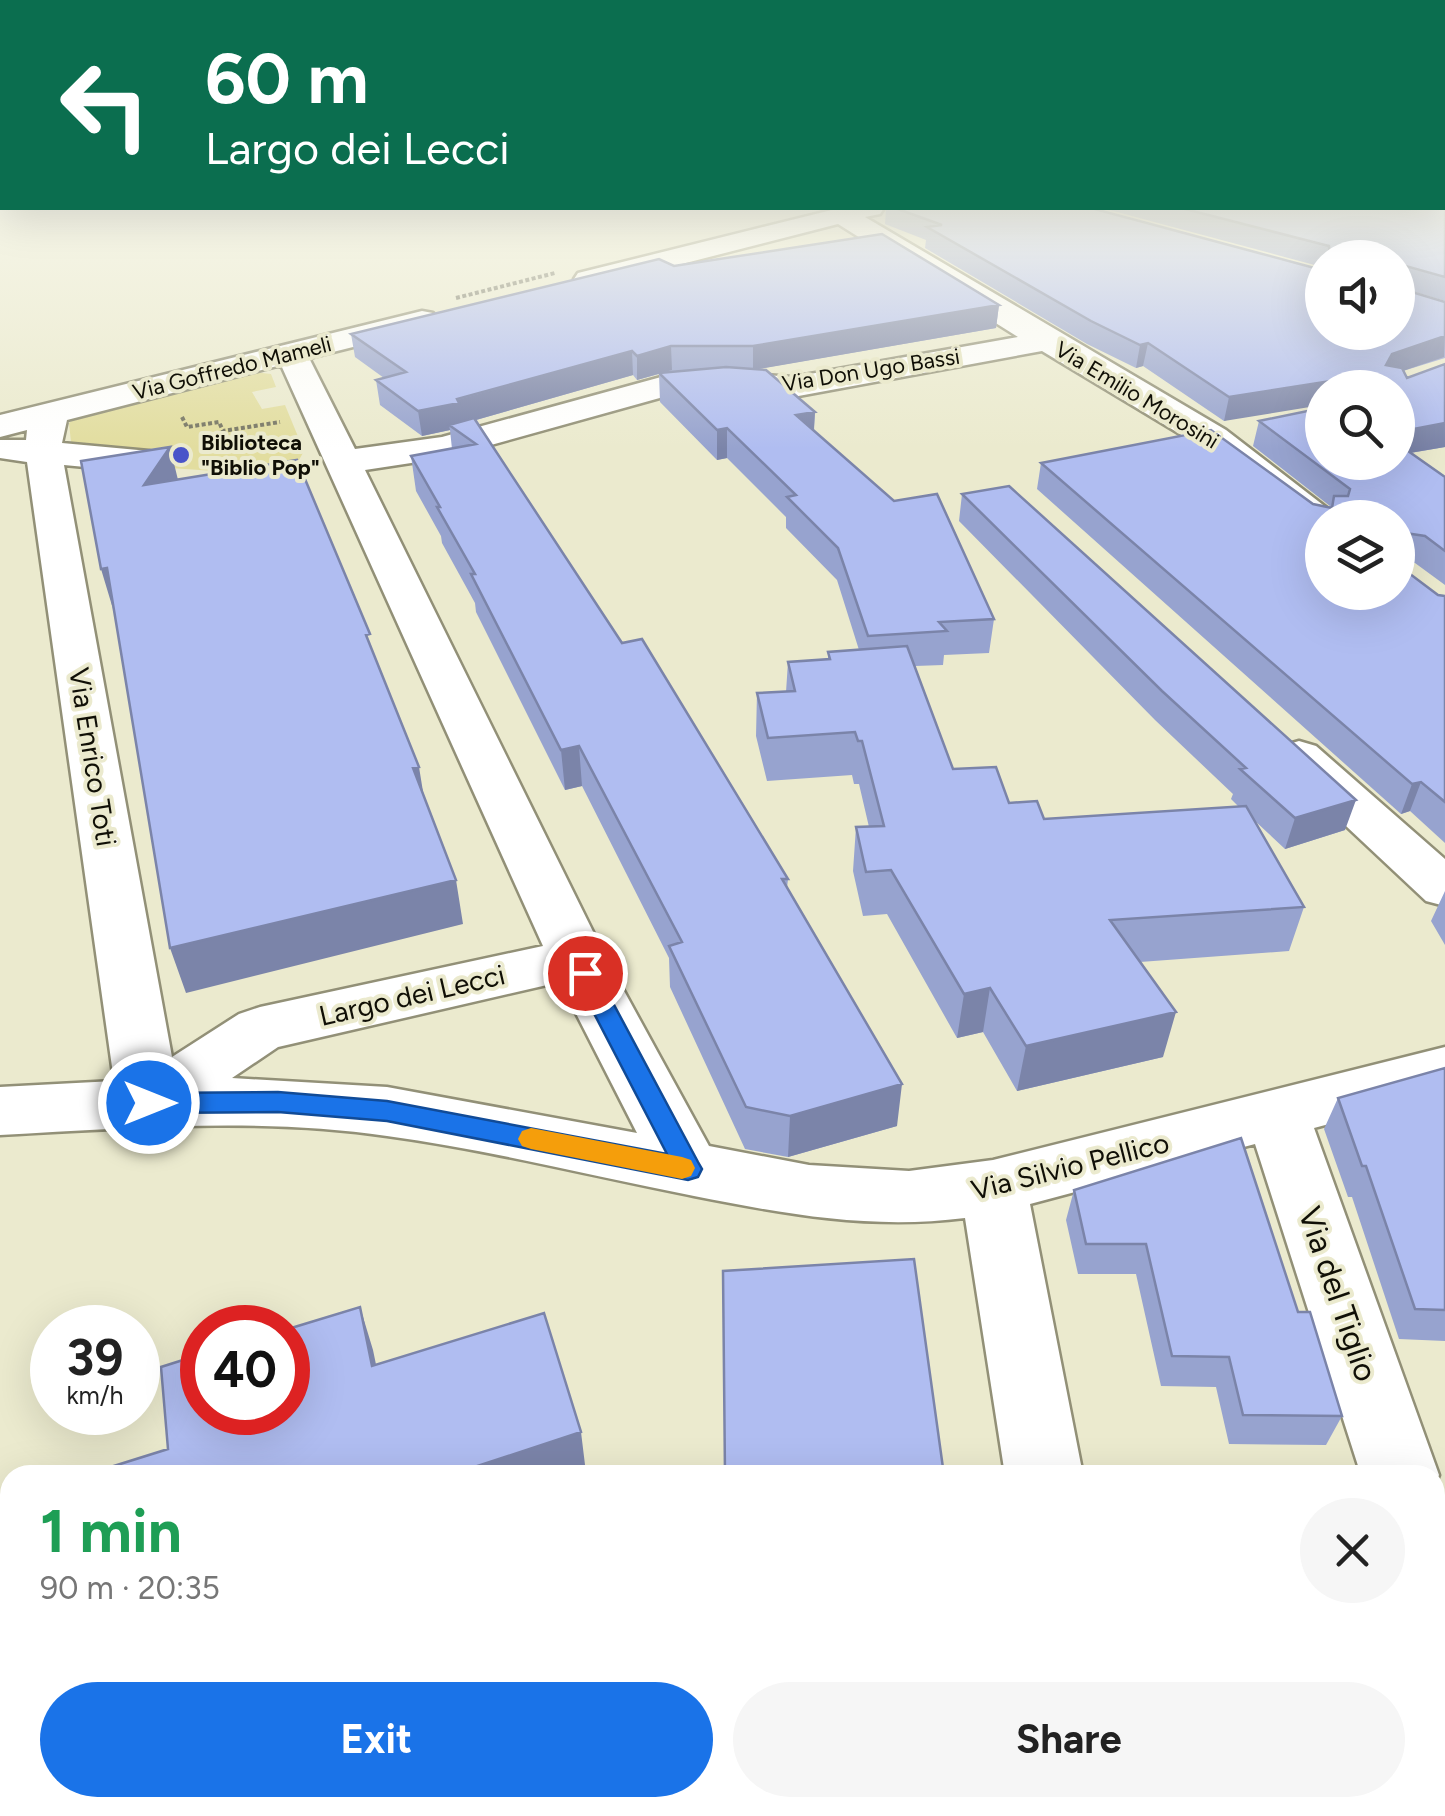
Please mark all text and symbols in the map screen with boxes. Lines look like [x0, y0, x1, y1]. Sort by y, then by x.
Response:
text: 60 m [205, 36, 369, 121]
icon: left [40, 40, 170, 170]
text: Largo dei Lecci [205, 121, 510, 175]
map controls [1305, 240, 1415, 610]
button: sound [1305, 240, 1415, 350]
street label: Via Goffredo Mameli [130, 330, 334, 406]
street label: Via Emilio Morosini [1050, 335, 1224, 455]
street label: Via Don Ugo Bassi [780, 343, 962, 397]
button: search [1305, 370, 1415, 480]
place label: Biblioteca "Biblio Pop" [201, 429, 320, 481]
marker: Biblioteca "Biblio Pop" [170, 444, 192, 466]
button: layers [1305, 500, 1415, 610]
street label: Via Enrico Toti [62, 665, 124, 849]
pin [543, 931, 628, 1016]
icon: arrive [558, 946, 613, 1001]
street label: Largo dei Lecci [316, 957, 508, 1033]
position arrow [97, 1051, 201, 1155]
street label: Via Silvio Pellico [968, 1125, 1172, 1207]
street label: Via del Tiglio [1290, 1202, 1386, 1386]
speed limit sign: 40 [180, 1305, 310, 1435]
text: 39 [67, 1327, 123, 1388]
text: km/h [66, 1380, 124, 1410]
text: 1 min [40, 1495, 182, 1567]
button: close [1300, 1498, 1405, 1603]
text: 90 m · 20:35 [40, 1569, 220, 1607]
button: Exit [40, 1682, 713, 1797]
button: Share [733, 1682, 1405, 1797]

